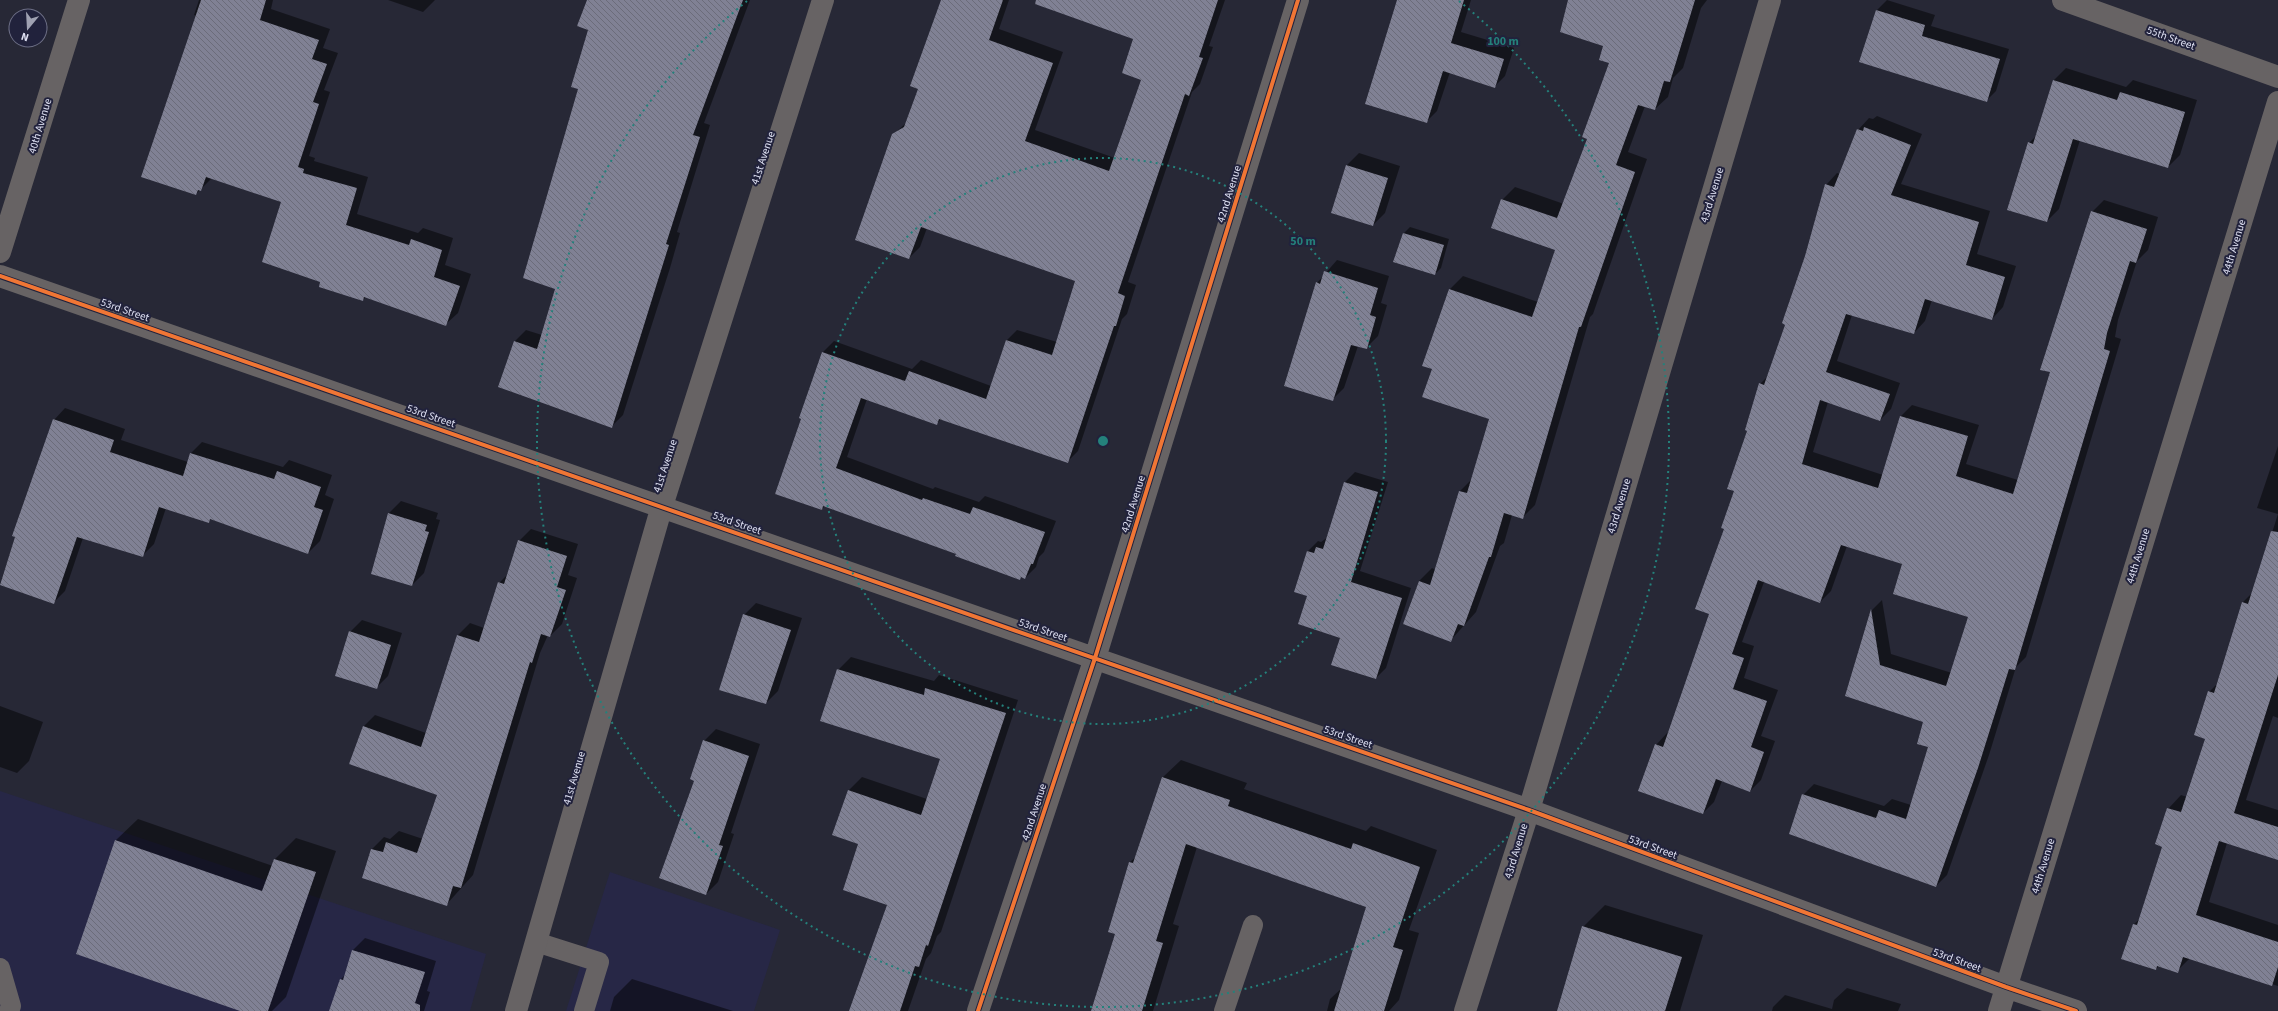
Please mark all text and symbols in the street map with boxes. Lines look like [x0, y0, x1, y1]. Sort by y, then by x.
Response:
north arrow [8, 8, 48, 48]
street label: 55th Street [2145, 22, 2198, 54]
text: N [19, 29, 31, 45]
text: 100 m [1487, 33, 1519, 50]
street label: 40th Avenue [25, 96, 56, 155]
street label: 41st Avenue [747, 129, 779, 187]
street label: 42nd Avenue [1213, 163, 1245, 224]
street label: 43rd Avenue [1697, 165, 1728, 224]
street label: 44th Avenue [2219, 217, 2250, 276]
text: 50 m [1290, 233, 1316, 250]
street label: 53rd Street [99, 295, 152, 325]
street label: 53rd Street [405, 401, 458, 431]
centre of rings [1096, 434, 1110, 448]
street label: 41st Avenue [649, 437, 681, 495]
street label: 42nd Avenue [1117, 473, 1149, 534]
street label: 43rd Avenue [1604, 476, 1635, 535]
street label: 53rd Street [711, 508, 764, 538]
street label: 44th Avenue [2123, 526, 2154, 585]
street label: 53rd Street [1017, 615, 1070, 645]
street label: 53rd Street [1322, 722, 1375, 752]
street label: 41st Avenue [559, 749, 589, 807]
street label: 42nd Avenue [1018, 781, 1050, 842]
street label: 43rd Avenue [1501, 821, 1532, 880]
street label: 53rd Street [1627, 831, 1680, 863]
street label: 44th Avenue [2028, 836, 2059, 895]
street label: 53rd Street [1931, 944, 1984, 976]

